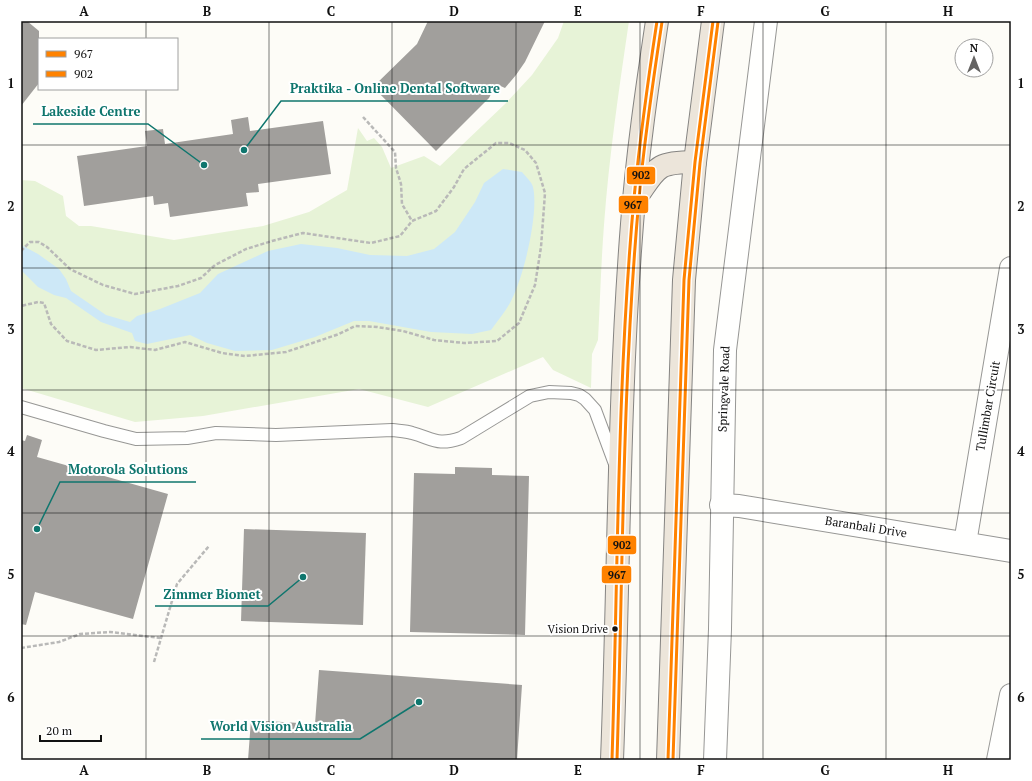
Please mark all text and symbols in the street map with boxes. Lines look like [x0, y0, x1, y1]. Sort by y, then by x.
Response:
text: A [79, 2, 89, 20]
text: B [203, 2, 211, 20]
text: C [327, 2, 335, 20]
text: D [449, 2, 459, 20]
text: E [574, 2, 582, 20]
text: F [697, 2, 705, 20]
text: G [820, 2, 830, 20]
text: H [943, 2, 953, 20]
legend [38, 38, 178, 90]
north arrow [954, 38, 994, 78]
text: N [970, 41, 979, 55]
text: 967 [74, 46, 93, 61]
text: 902 [74, 66, 93, 81]
text: 1 [7, 74, 15, 92]
text: 1 [1017, 74, 1025, 92]
callout: Praktika - Online Dental Software [281, 76, 508, 101]
text: Praktika - Online Dental Software [290, 79, 500, 97]
callout: Lakeside Centre [33, 99, 148, 124]
text: Lakeside Centre [42, 102, 141, 120]
line badge: 902 [626, 166, 656, 185]
text: 902 [632, 168, 650, 182]
line badge: 967 [618, 195, 649, 214]
text: 2 [7, 197, 15, 215]
text: 2 [1017, 197, 1025, 215]
text: 967 [624, 198, 642, 212]
text: 3 [7, 320, 15, 338]
text: 3 [1017, 320, 1025, 338]
street label: Springvale Road [714, 345, 733, 432]
street label: Tullimbar Circuit [972, 359, 1003, 452]
text: 4 [7, 442, 15, 460]
text: 4 [1017, 442, 1025, 460]
callout: Motorola Solutions [60, 457, 196, 482]
text: Motorola Solutions [68, 460, 188, 478]
street label: Baranbali Drive [824, 513, 908, 540]
line badge: 902 [607, 535, 637, 555]
text: 902 [613, 538, 631, 552]
text: 5 [7, 565, 15, 583]
line badge: 967 [601, 565, 632, 584]
text: 5 [1017, 565, 1025, 583]
text: 967 [608, 568, 626, 582]
callout: Zimmer Biomet [155, 581, 268, 606]
text: Zimmer Biomet [163, 585, 261, 603]
place label: Vision Drive [548, 622, 608, 636]
marker: Vision Drive [610, 624, 620, 634]
text: 6 [7, 688, 15, 706]
text: 6 [1017, 688, 1025, 706]
callout: World Vision Australia [201, 714, 360, 739]
scale bar [40, 717, 101, 743]
text: World Vision Australia [210, 717, 353, 735]
text: 20 m [46, 723, 73, 738]
text: A [79, 761, 89, 779]
text: B [203, 761, 211, 779]
text: C [327, 761, 335, 779]
text: D [449, 761, 459, 779]
text: E [574, 761, 582, 779]
text: F [697, 761, 705, 779]
text: G [820, 761, 830, 779]
text: H [943, 761, 953, 779]

